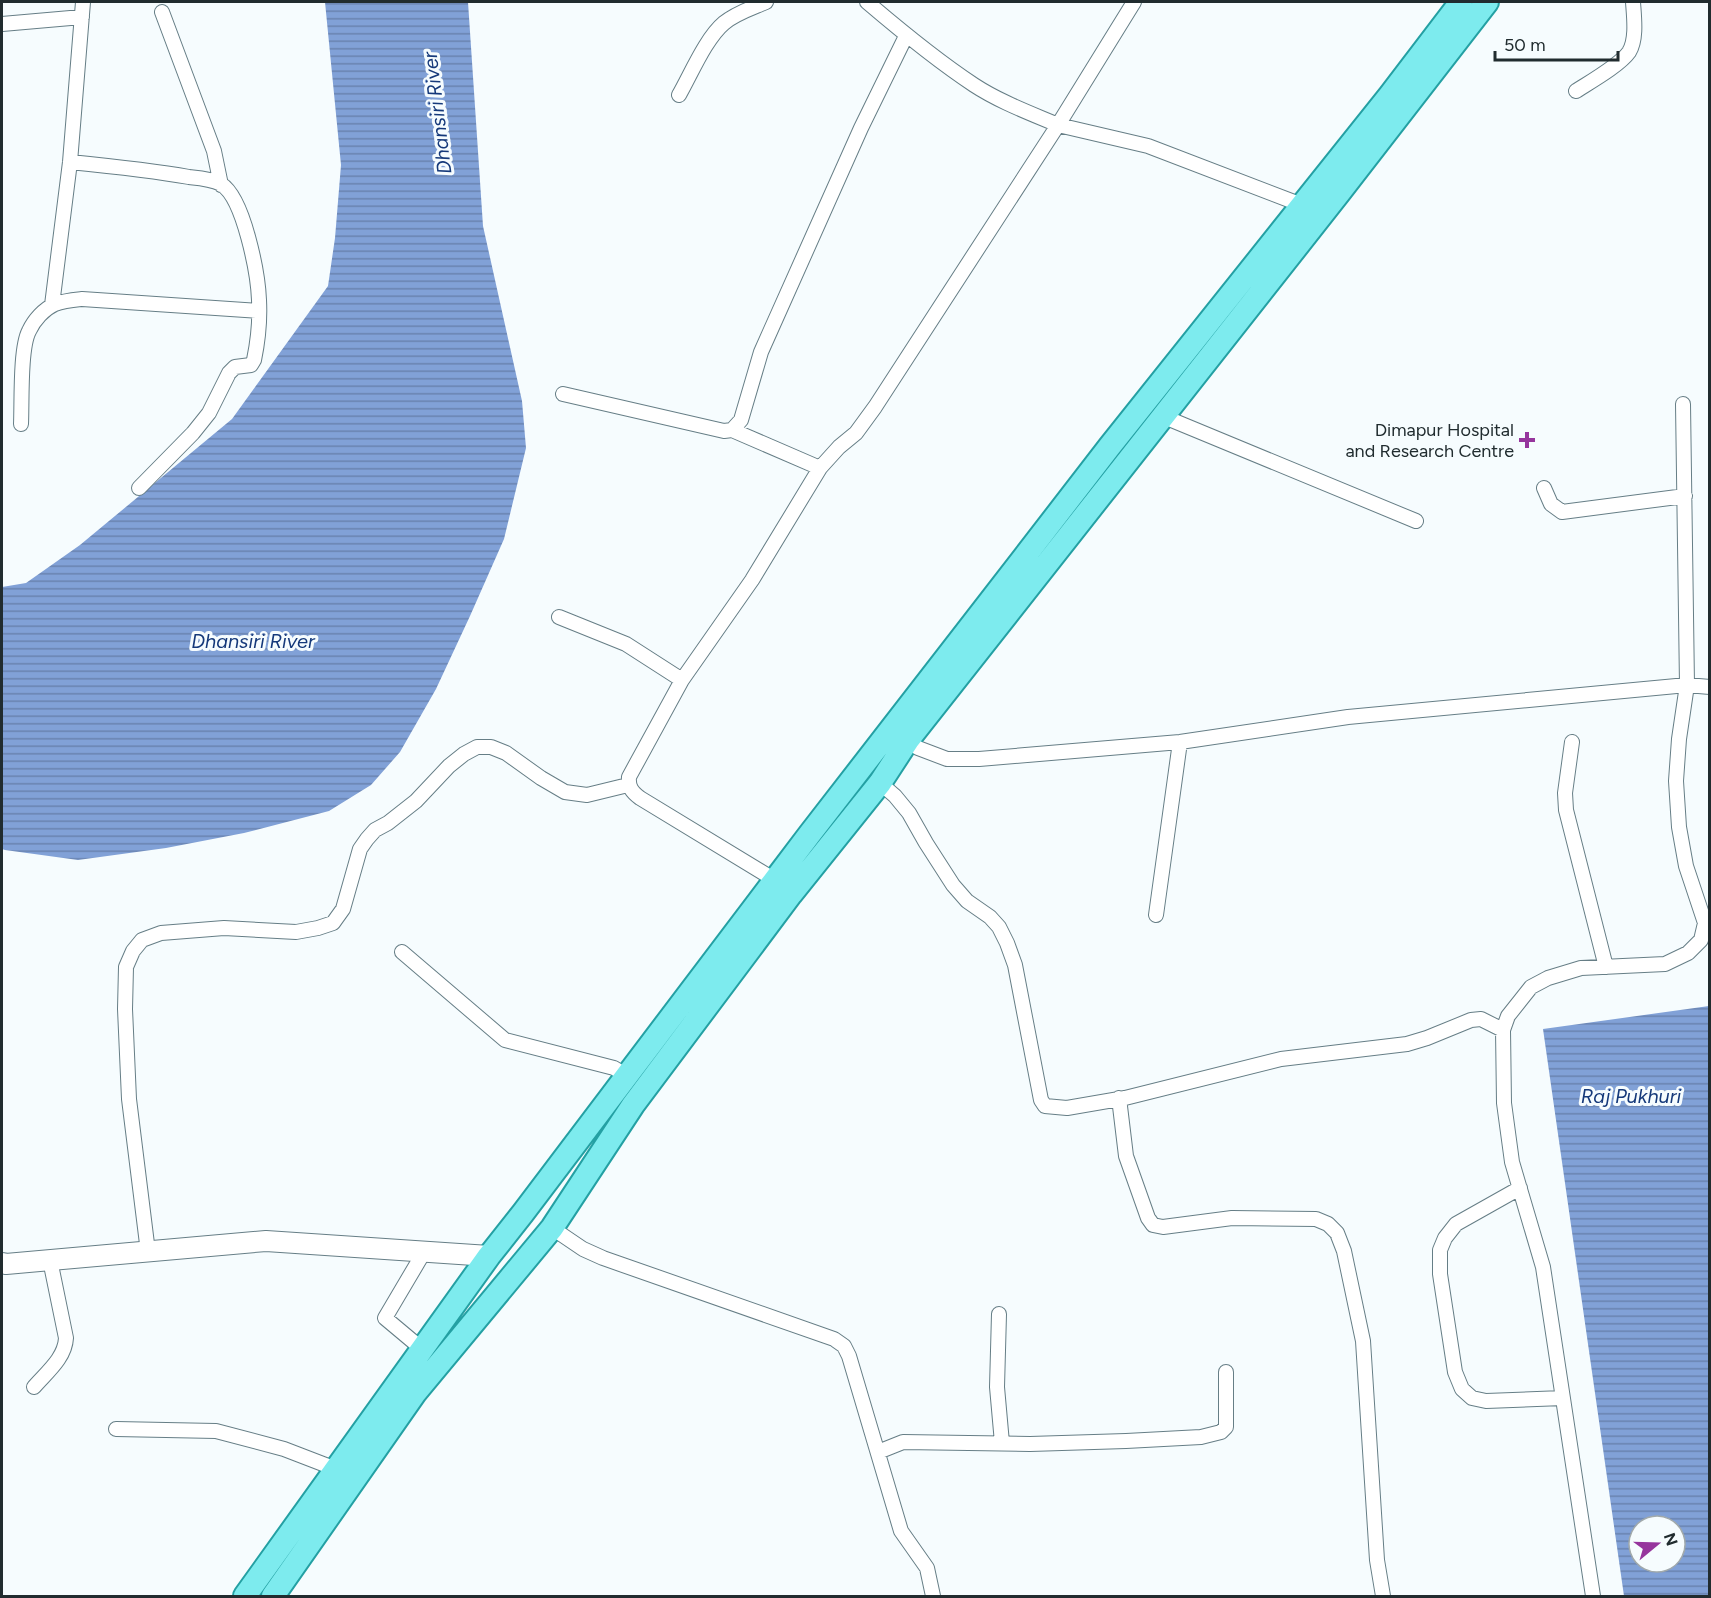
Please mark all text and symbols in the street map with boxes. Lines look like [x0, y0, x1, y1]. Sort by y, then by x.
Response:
scale bar [1495, 24, 1618, 62]
text: 50 m [1504, 34, 1546, 56]
water label: Dhansiri River [417, 49, 456, 176]
place label: Dimapur Hospital and Research Centre [1345, 419, 1514, 462]
marker: Dimapur Hospital and Research Centre [1518, 431, 1536, 449]
water label: Dhansiri River [191, 629, 316, 653]
water label: Raj Pukhuri [1581, 1084, 1682, 1108]
north arrow [1627, 1514, 1687, 1574]
text: N [1660, 1530, 1682, 1548]

